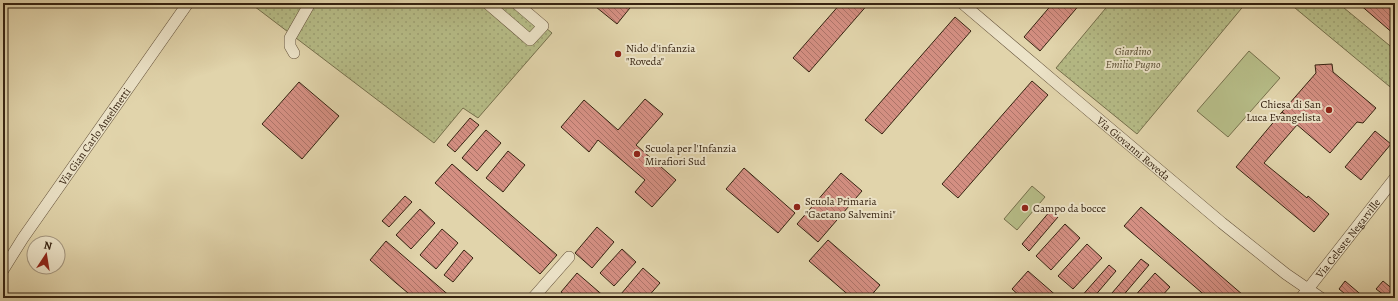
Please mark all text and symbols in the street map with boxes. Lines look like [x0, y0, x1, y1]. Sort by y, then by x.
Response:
place label: Nido d'infanzia "Roveda" [626, 41, 696, 69]
park label: Giardino Emilio Pugno [1106, 44, 1161, 72]
marker: Nido d'infanzia "Roveda" [613, 49, 623, 59]
street label: Via Gian Carlo Anselmetti [54, 85, 134, 189]
place label: Chiesa di San Luca Evangelista [1246, 97, 1322, 125]
marker: Chiesa di San Luca Evangelista [1324, 105, 1334, 115]
street label: Via Giovanni Roveda [1093, 112, 1174, 184]
place label: Scuola per l'Infanzia Mirafiori Sud [645, 141, 737, 169]
marker: Scuola per l'Infanzia Mirafiori Sud [632, 149, 642, 159]
place label: Scuola Primaria "Gaetano Salvemini" [805, 194, 896, 222]
street label: Via Celeste Negarville [1311, 195, 1384, 282]
place label: Campo da bocce [1033, 201, 1106, 216]
marker: Scuola Primaria "Gaetano Salvemini" [792, 202, 802, 212]
marker: Campo da bocce [1020, 203, 1030, 213]
north arrow [26, 235, 66, 275]
text: N [42, 238, 53, 254]

